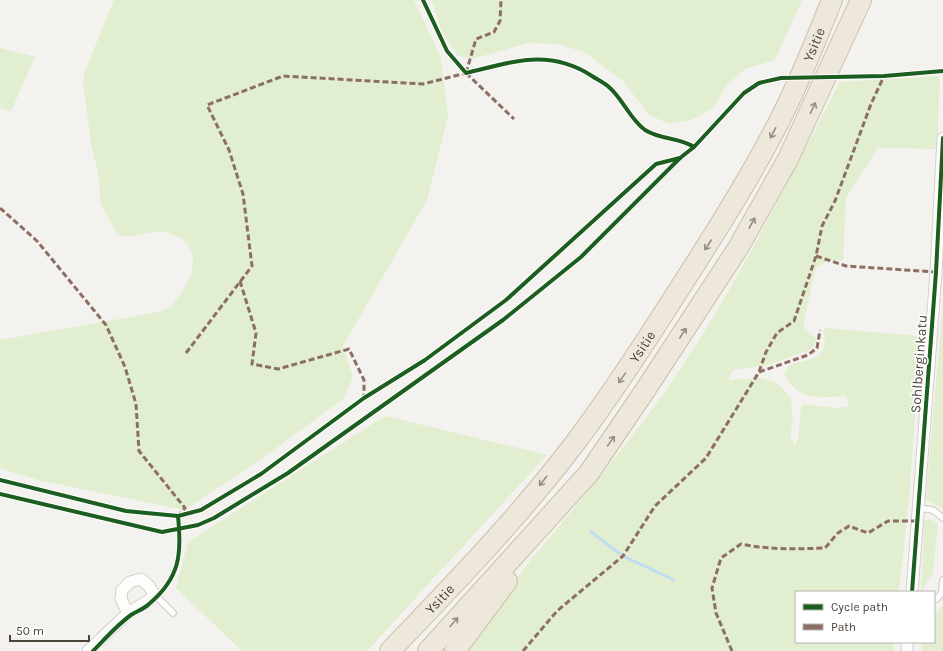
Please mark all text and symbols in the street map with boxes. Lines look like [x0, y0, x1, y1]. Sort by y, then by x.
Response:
street label: Ysitie [799, 25, 828, 64]
one-way arrow [810, 102, 817, 114]
one-way arrow [769, 126, 776, 138]
one-way arrow [749, 217, 757, 229]
one-way arrow [704, 239, 712, 250]
street label: Sohlberginkatu [907, 314, 931, 414]
street label: Ysitie [625, 327, 659, 366]
one-way arrow [679, 328, 687, 339]
one-way arrow [618, 372, 626, 383]
one-way arrow [607, 435, 615, 446]
one-way arrow [539, 476, 548, 486]
street label: Ysitie [421, 580, 458, 617]
legend [795, 591, 935, 643]
text: Cycle path [831, 600, 888, 614]
scale bar [10, 617, 89, 643]
one-way arrow [450, 617, 459, 628]
text: Path [831, 620, 856, 634]
text: 50 m [16, 624, 44, 638]

